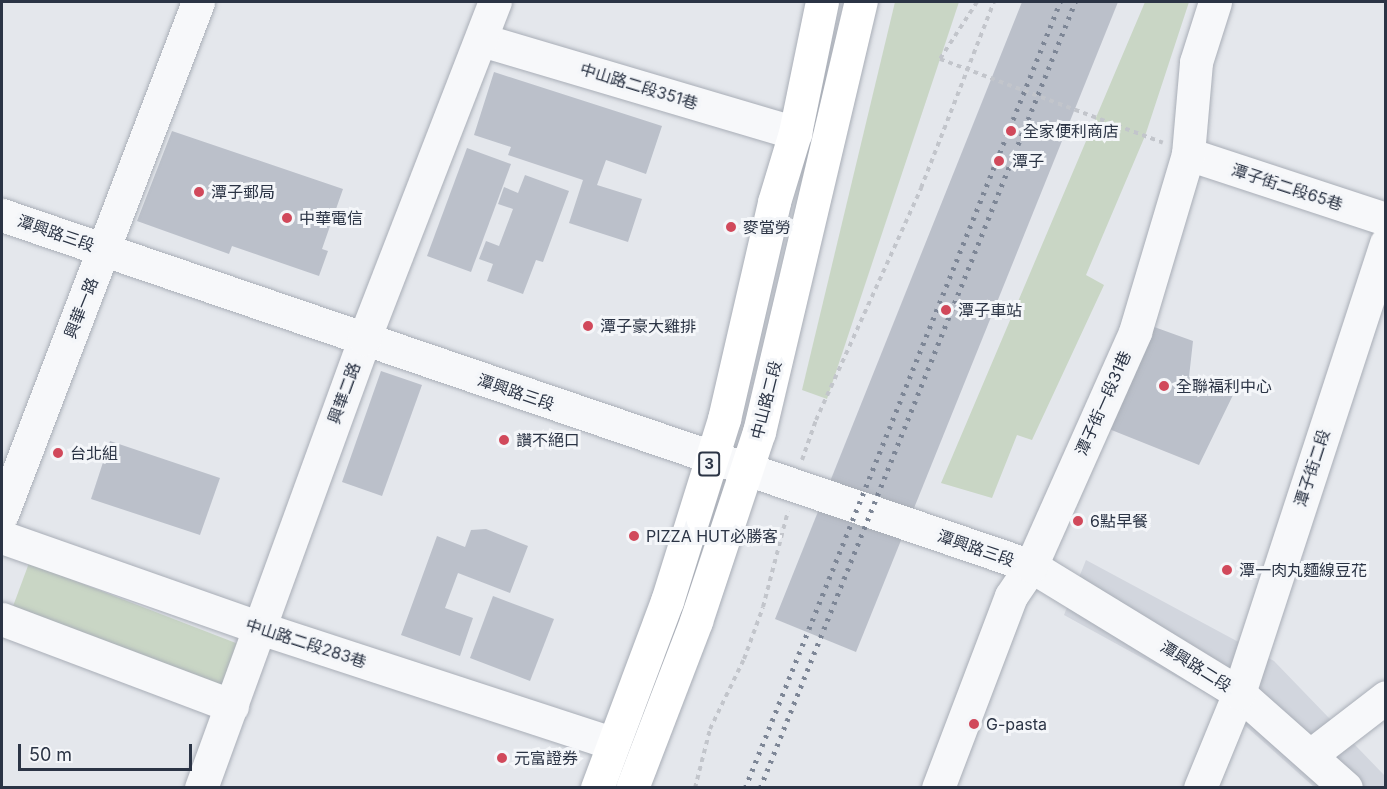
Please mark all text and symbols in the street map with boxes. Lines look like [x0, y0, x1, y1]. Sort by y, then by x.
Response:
street label: 中山路二段351巷 [578, 59, 700, 113]
place label: 全家便利商店 [1023, 121, 1119, 141]
marker: 全家便利商店 [1004, 124, 1018, 138]
place label: 潭子 [1012, 151, 1044, 171]
marker: 潭子 [990, 152, 1008, 170]
street label: 潭子街二段65巷 [1229, 160, 1345, 214]
place label: 潭子郵局 [211, 182, 275, 202]
marker: 潭子郵局 [192, 185, 206, 199]
place label: 中華電信 [299, 208, 363, 228]
street label: 潭興路三段 [15, 211, 97, 255]
marker: 中華電信 [280, 211, 294, 225]
place label: 麥當勞 [743, 217, 791, 237]
marker: 麥當勞 [724, 220, 738, 234]
street label: 興華一路 [60, 275, 102, 341]
place label: 潭子車站 [958, 300, 1022, 320]
marker: 潭子車站 [939, 303, 953, 317]
place label: 潭子豪大雞排 [600, 316, 696, 336]
marker: 潭子豪大雞排 [581, 319, 595, 333]
street label: 潭子街一段31巷 [1071, 348, 1135, 458]
street label: 中山路二段 [747, 359, 785, 441]
street label: 興華二路 [324, 360, 364, 426]
street label: 潭興路三段 [475, 370, 557, 414]
place label: 全聯福利中心 [1176, 376, 1272, 396]
marker: 全聯福利中心 [1157, 379, 1171, 393]
street label: 潭子街二段 [1291, 427, 1333, 509]
place label: 讚不絕口 [516, 430, 580, 450]
marker: 讚不絕口 [497, 433, 511, 447]
place label: 台北組 [70, 443, 118, 463]
marker: 台北組 [51, 446, 65, 460]
road number: 3 [697, 452, 721, 476]
place label: 6點早餐 [1090, 511, 1148, 531]
marker: 6點早餐 [1071, 514, 1085, 528]
place label: PIZZA HUT必勝客 [646, 526, 778, 546]
street label: 潭興路三段 [935, 526, 1017, 570]
marker: PIZZA HUT必勝客 [627, 529, 641, 543]
place label: 潭一肉丸麵線豆花 [1239, 560, 1367, 580]
marker: 潭一肉丸麵線豆花 [1220, 563, 1234, 577]
street label: 中山路二段283巷 [243, 614, 369, 672]
street label: 潭興路二段 [1157, 637, 1235, 695]
place label: G-pasta [986, 714, 1047, 734]
marker: G-pasta [967, 717, 981, 731]
scale bar [21, 732, 195, 770]
text: 50 m [29, 744, 72, 765]
place label: 元富證券 [514, 748, 578, 768]
marker: 元富證券 [495, 751, 509, 765]

